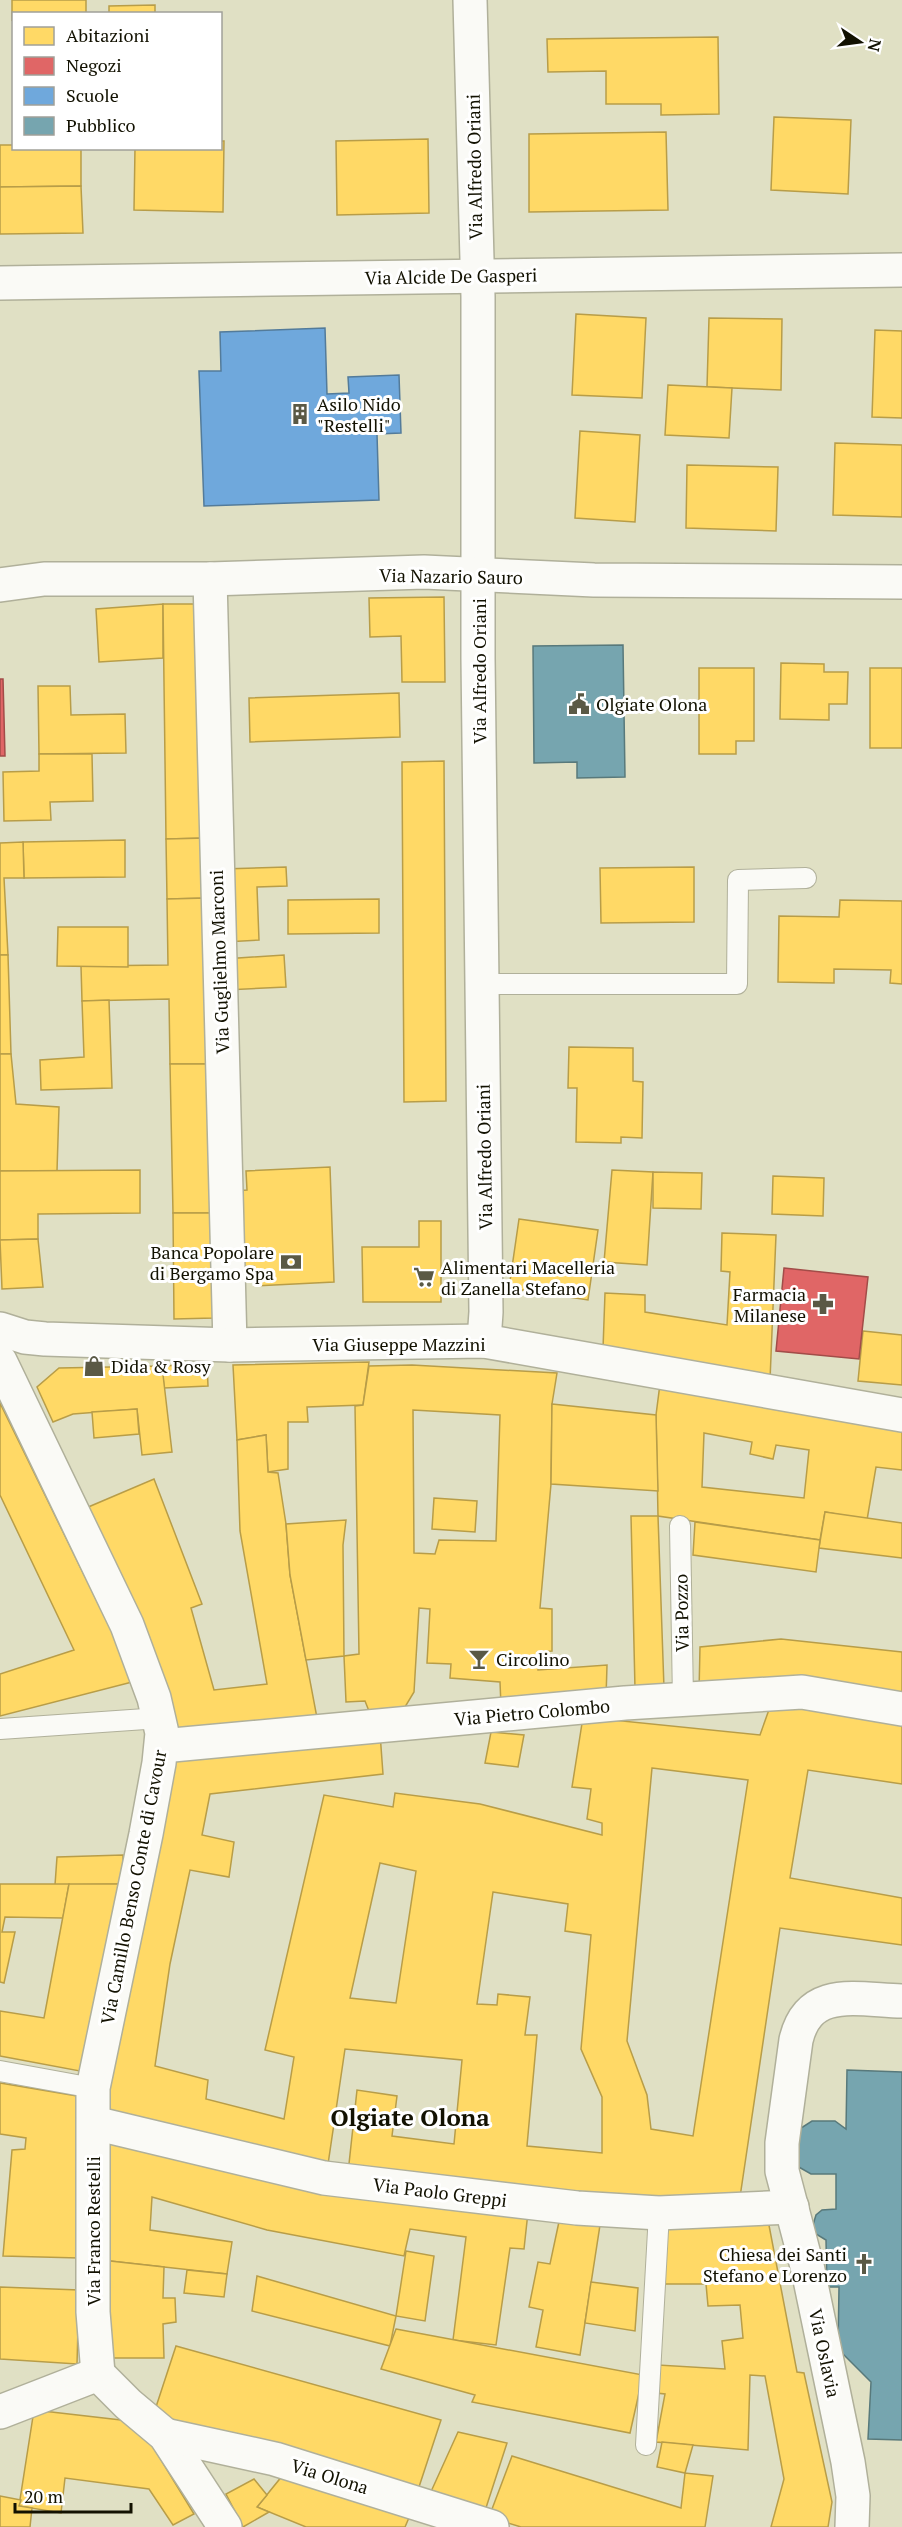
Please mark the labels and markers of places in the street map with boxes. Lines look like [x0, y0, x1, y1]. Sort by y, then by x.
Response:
place label: Asilo Nido "Restelli" [317, 392, 401, 437]
building icon: Asilo Nido "Restelli" [288, 402, 312, 426]
public building icon: Olgiate Olona [567, 692, 591, 716]
place label: Olgiate Olona [596, 692, 707, 716]
place label: Banca Popolare di Bergamo Spa [150, 1240, 274, 1285]
bank icon: Banca Popolare di Bergamo Spa [279, 1250, 303, 1274]
place label: Alimentari Macelleria di Zanella Stefano [441, 1255, 615, 1300]
supermarket icon: Alimentari Macelleria di Zanella Stefano [412, 1265, 436, 1289]
place label: Farmacia Milanese [733, 1282, 806, 1327]
pharmacy icon: Farmacia Milanese [811, 1292, 835, 1316]
shop icon: Dida & Rosy [82, 1354, 106, 1378]
place label: Dida & Rosy [111, 1354, 212, 1378]
bar icon: Circolino [467, 1647, 491, 1671]
place label: Circolino [496, 1647, 569, 1671]
place label: Chiesa dei Santi Stefano e Lorenzo [703, 2242, 847, 2287]
church icon: Chiesa dei Santi Stefano e Lorenzo [852, 2252, 876, 2276]

